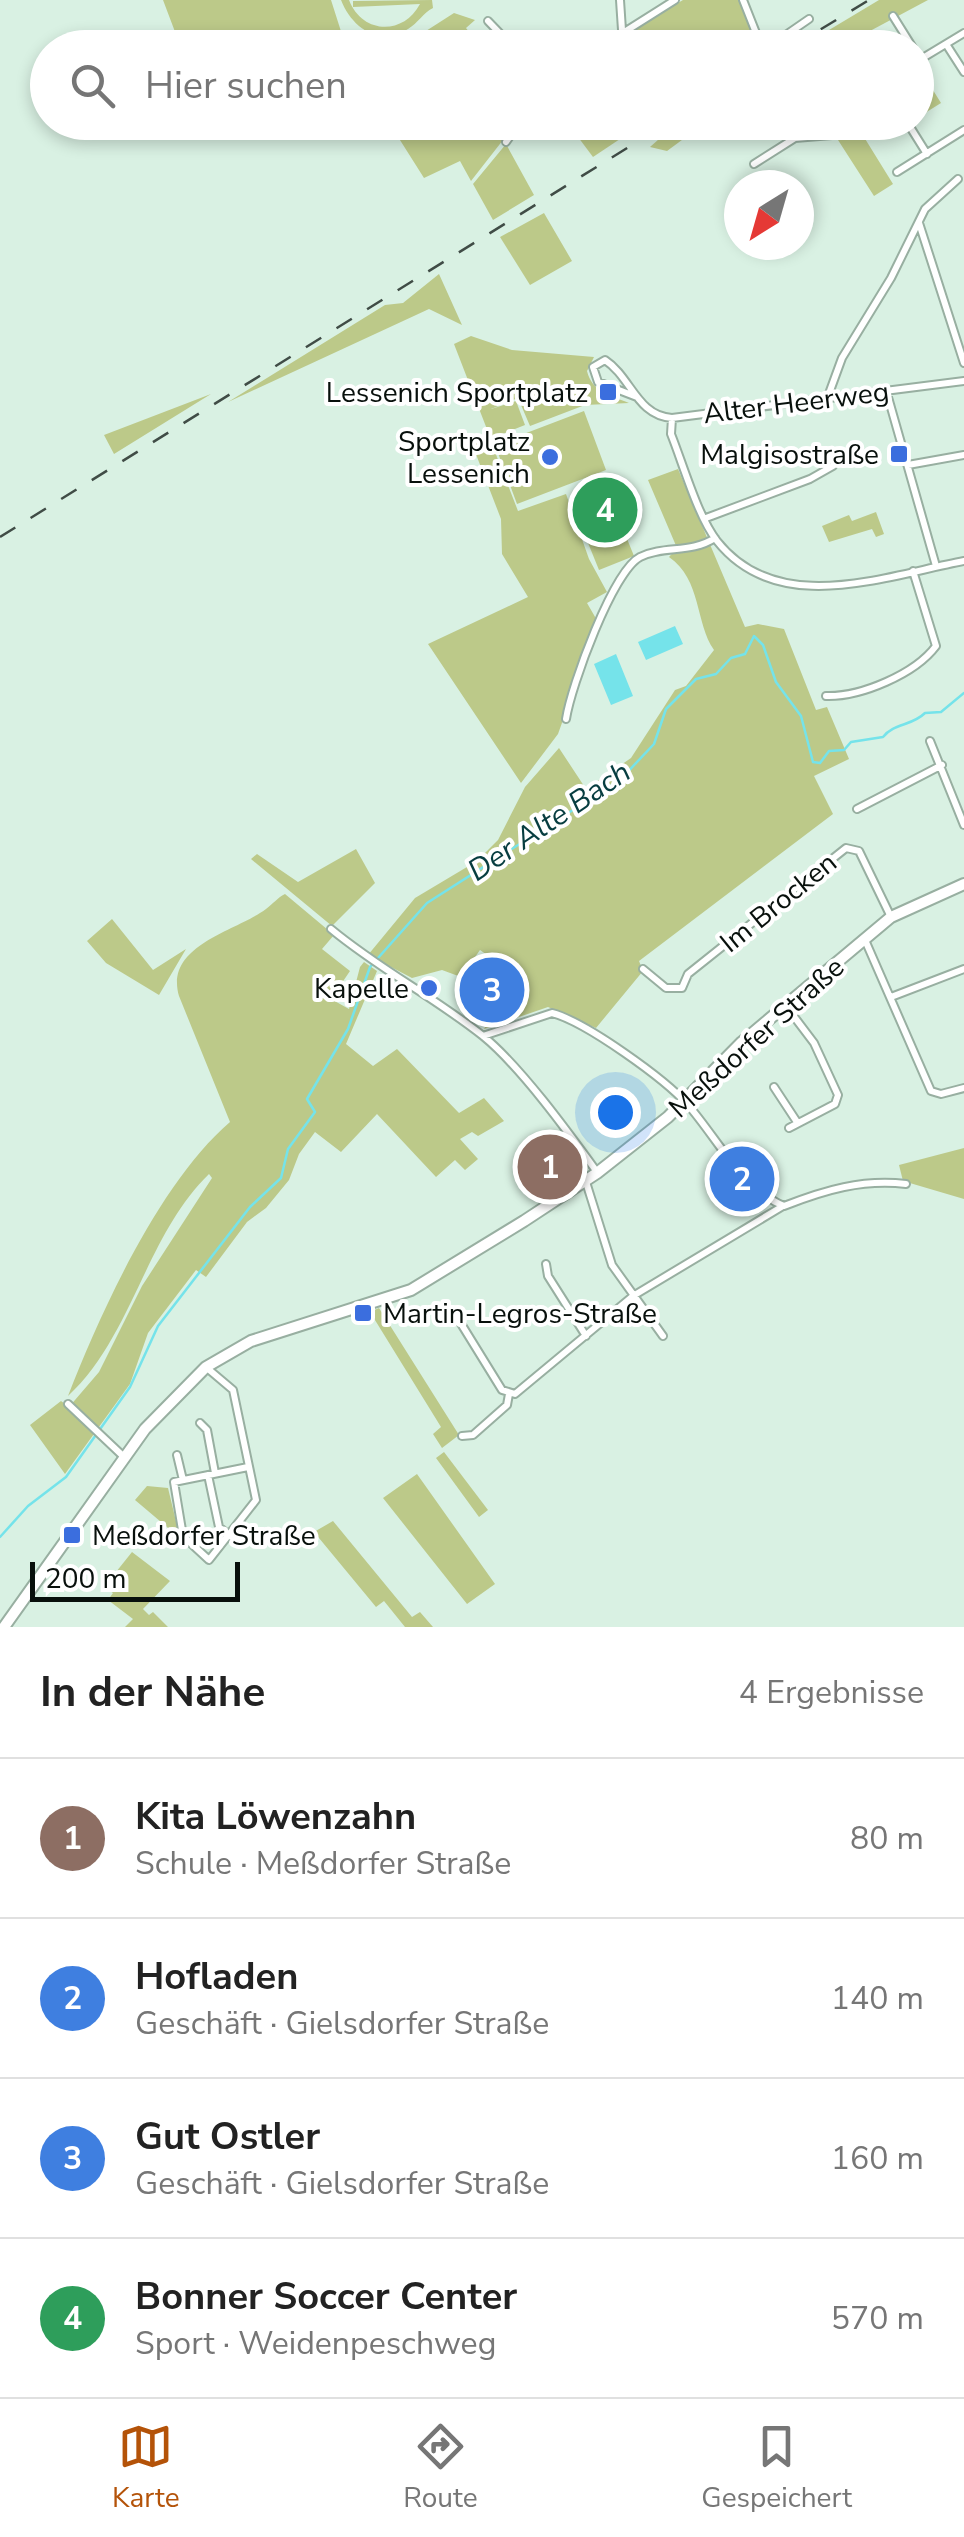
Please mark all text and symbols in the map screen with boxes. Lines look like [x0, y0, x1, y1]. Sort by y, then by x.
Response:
search box [30, 30, 934, 140]
icon: search [65, 58, 120, 113]
text: Hier suchen [145, 60, 347, 111]
north arrow [724, 170, 814, 260]
street label: Alter Heerweg [701, 373, 891, 433]
place label: Lessenich Sportplatz [326, 374, 588, 412]
marker: Lessenich Sportplatz [597, 381, 619, 403]
place label: Sportplatz Lessenich [398, 423, 530, 493]
place label: Malgisostraße [700, 436, 879, 474]
marker: Malgisostraße [888, 443, 910, 465]
marker: Sportplatz Lessenich [539, 446, 561, 468]
pin: 4 [572, 472, 638, 548]
water label: Der Alte Bach [460, 752, 639, 891]
street label: Im Brocken [712, 844, 845, 962]
street label: Meßdorfer Straße [661, 949, 852, 1127]
pin: 3 [460, 952, 524, 1028]
place label: Kapelle [314, 970, 409, 1008]
marker: Kapelle [418, 977, 440, 999]
your location [590, 1087, 641, 1138]
pin: 1 [518, 1130, 582, 1204]
pin: 2 [710, 1142, 774, 1216]
place label: Martin-Legros-Straße [383, 1295, 657, 1333]
marker: Martin-Legros-Straße [352, 1302, 374, 1324]
place label: Meßdorfer Straße [92, 1517, 316, 1555]
marker: Meßdorfer Straße [61, 1524, 83, 1546]
scale bar [30, 1557, 240, 1602]
text: 200 m [45, 1560, 127, 1598]
text: In der Nähe [40, 1664, 265, 1721]
text: 4 Ergebnisse [739, 1671, 924, 1714]
text: Kita Löwenzahn [135, 1791, 416, 1842]
text: 1 [63, 1817, 82, 1860]
text: 80 m [850, 1817, 924, 1860]
text: Schule · Meßdorfer Straße [135, 1842, 511, 1885]
text: Hofladen [135, 1951, 298, 2002]
text: 2 [63, 1977, 82, 2020]
text: 140 m [831, 1977, 924, 2020]
text: Geschäft · Gielsdorfer Straße [135, 2002, 549, 2045]
text: Gut Ostler [135, 2111, 320, 2162]
text: 3 [63, 2137, 82, 2180]
text: 160 m [831, 2137, 924, 2180]
text: Geschäft · Gielsdorfer Straße [135, 2162, 549, 2205]
text: Bonner Soccer Center [135, 2271, 517, 2322]
text: 4 [63, 2297, 82, 2340]
text: 570 m [831, 2297, 924, 2340]
text: Sport · Weidenpeschweg [135, 2322, 496, 2365]
tab: Karte [112, 2419, 180, 2517]
tab: Route [403, 2419, 478, 2517]
tab: Gespeichert [701, 2419, 852, 2517]

